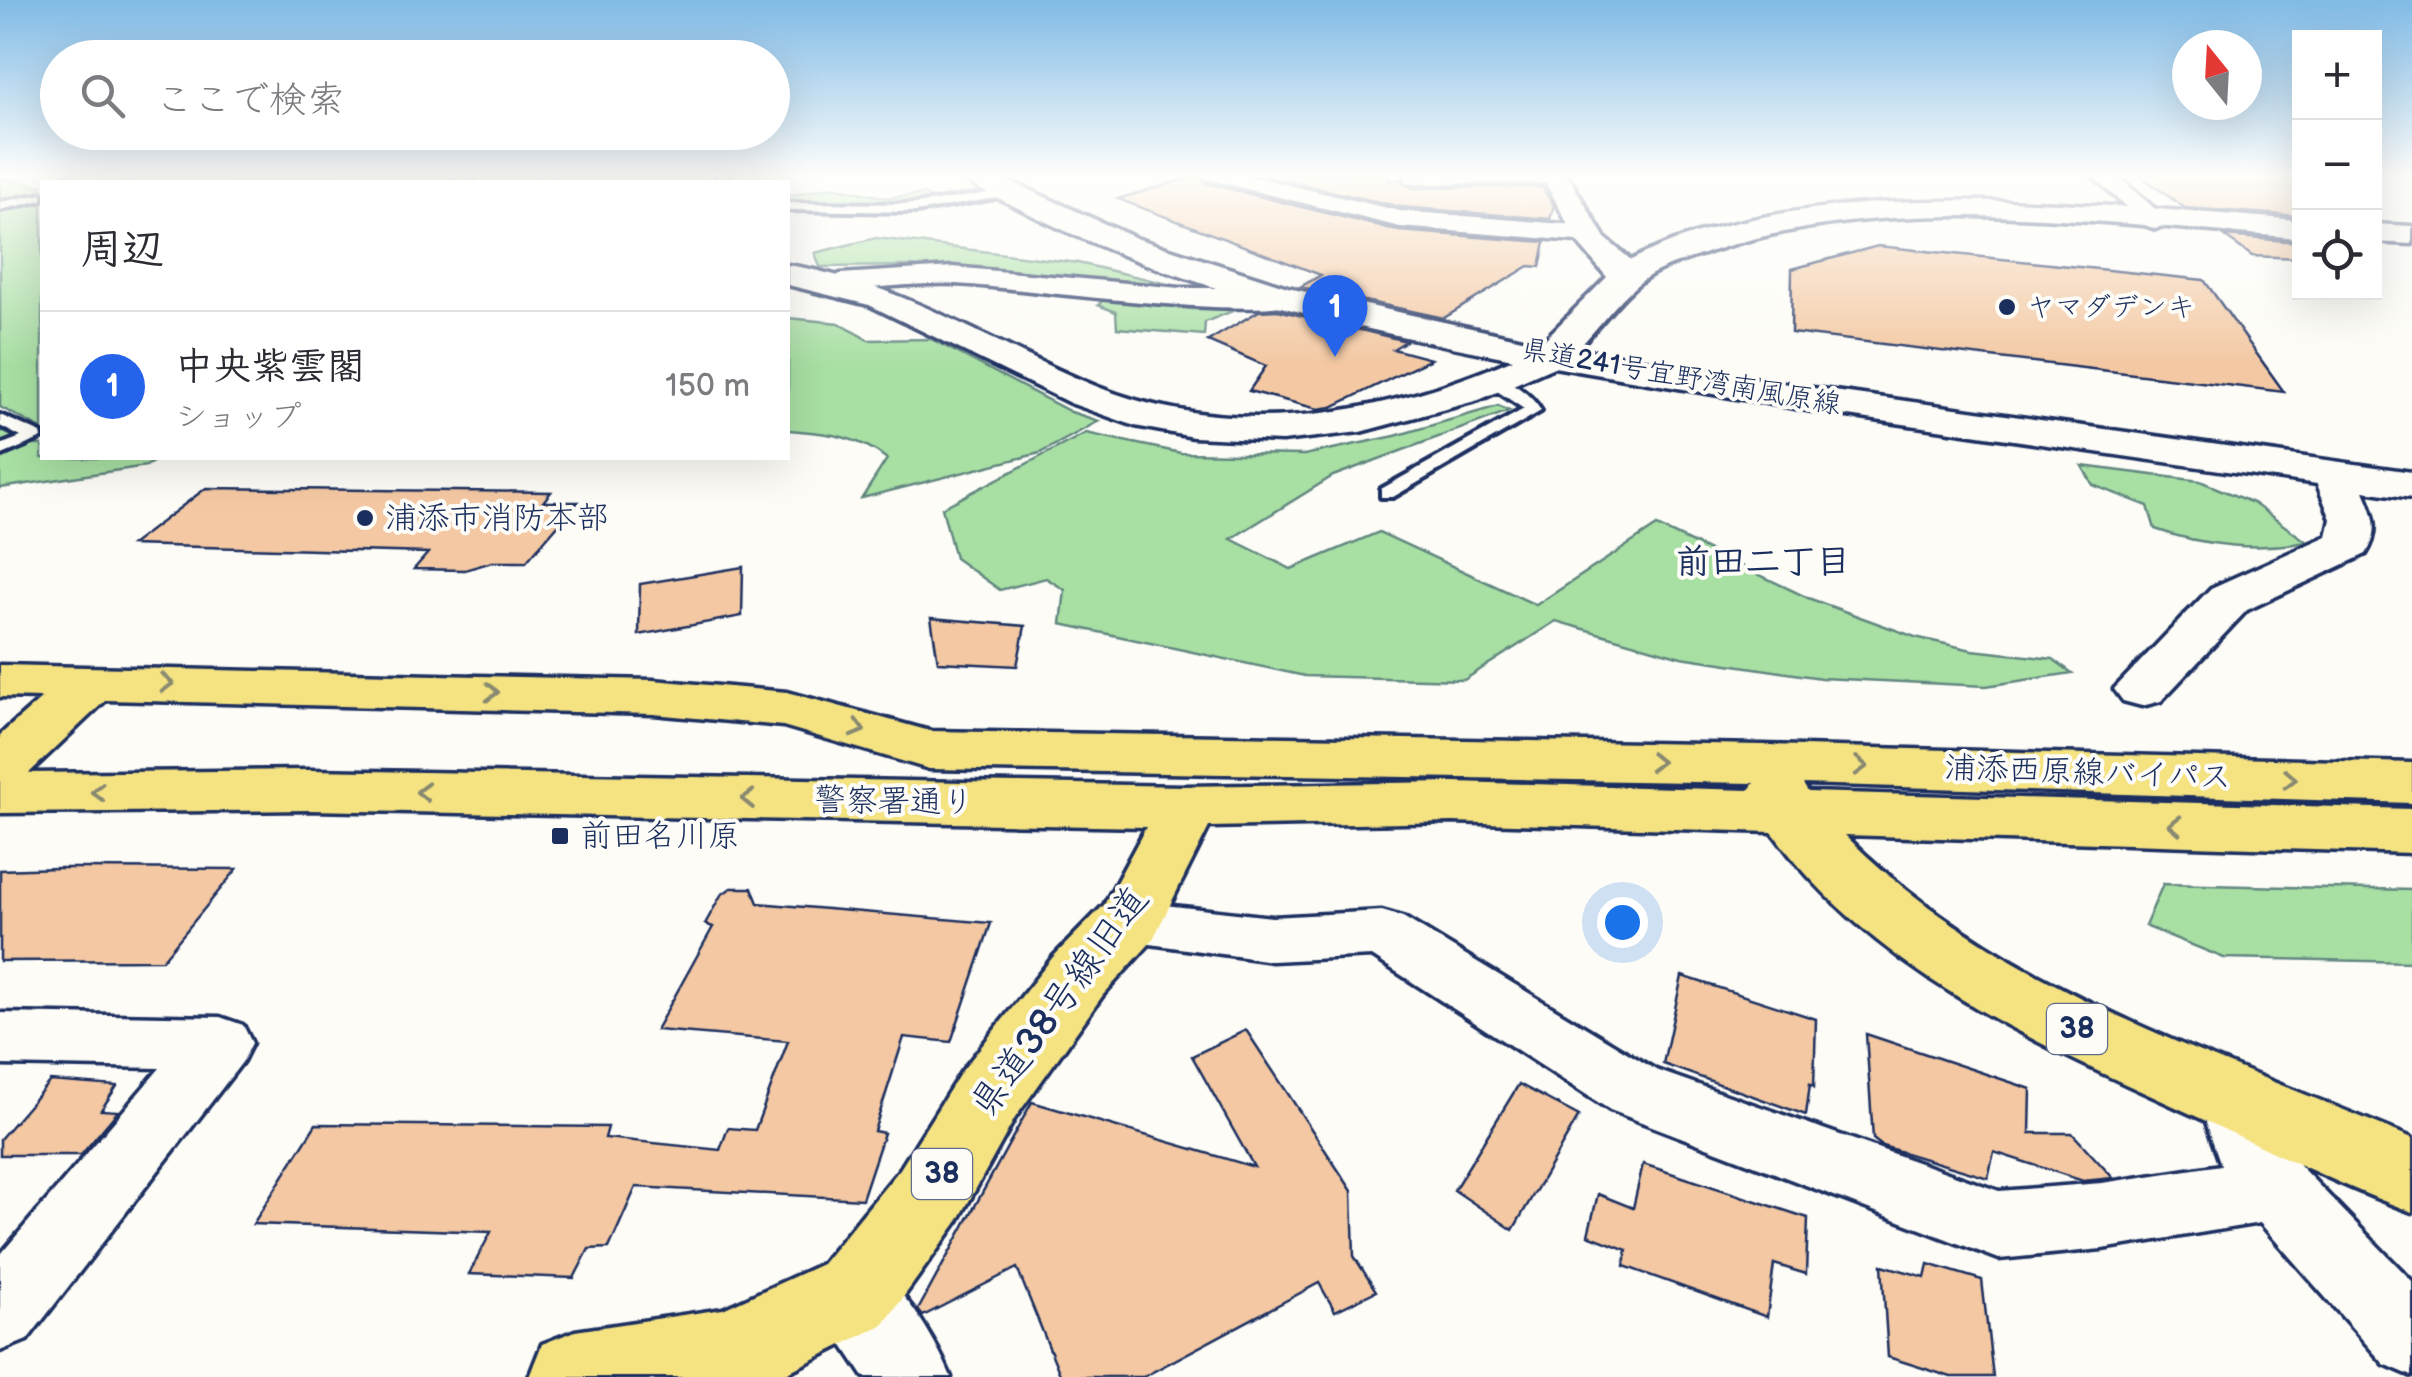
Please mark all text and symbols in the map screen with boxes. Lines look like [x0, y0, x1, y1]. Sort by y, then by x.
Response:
north arrow [2172, 30, 2262, 120]
map controls [2292, 30, 2382, 300]
button: + [2292, 30, 2382, 120]
search box [40, 40, 790, 150]
icon: search [75, 68, 130, 123]
text: ここで検索 [155, 78, 345, 123]
button: − [2292, 120, 2382, 210]
button: locate [2292, 210, 2382, 300]
text: 周辺 [80, 225, 164, 276]
pin: 1 [1302, 274, 1368, 357]
place label: ヤマダデンキ [2027, 291, 2195, 324]
marker: ヤマダデンキ [1996, 296, 2018, 318]
street label: 県道241号宜野湾南風原線 [1519, 333, 1843, 421]
text: 中央紫雲閣 [175, 345, 365, 390]
text: 1 [106, 367, 119, 406]
text: 150 m [665, 367, 750, 406]
text: ショップ [175, 398, 302, 437]
place label: 浦添市消防本部 [385, 499, 609, 538]
marker: 浦添市消防本部 [354, 507, 376, 529]
district label: 前田二丁目 [1675, 541, 1851, 584]
one-way arrow [160, 673, 176, 694]
one-way arrow [485, 682, 501, 703]
one-way arrow [849, 718, 866, 739]
street label: 浦添西原線バイパス [1944, 748, 2232, 798]
one-way arrow [1650, 751, 1665, 773]
one-way arrow [1853, 756, 1869, 777]
one-way arrow [2283, 769, 2299, 790]
one-way arrow [90, 781, 106, 803]
street label: 警察署通り [814, 781, 974, 823]
one-way arrow [415, 782, 431, 803]
one-way arrow [740, 789, 756, 810]
one-way arrow [2166, 814, 2182, 835]
place label: 前田名川原 [580, 817, 740, 856]
marker: 前田名川原 [549, 825, 571, 847]
street label: 県道38号線旧道 [961, 878, 1159, 1126]
your location [1597, 897, 1648, 948]
road number: 38 [2047, 1004, 2107, 1054]
road number: 38 [912, 1149, 972, 1199]

